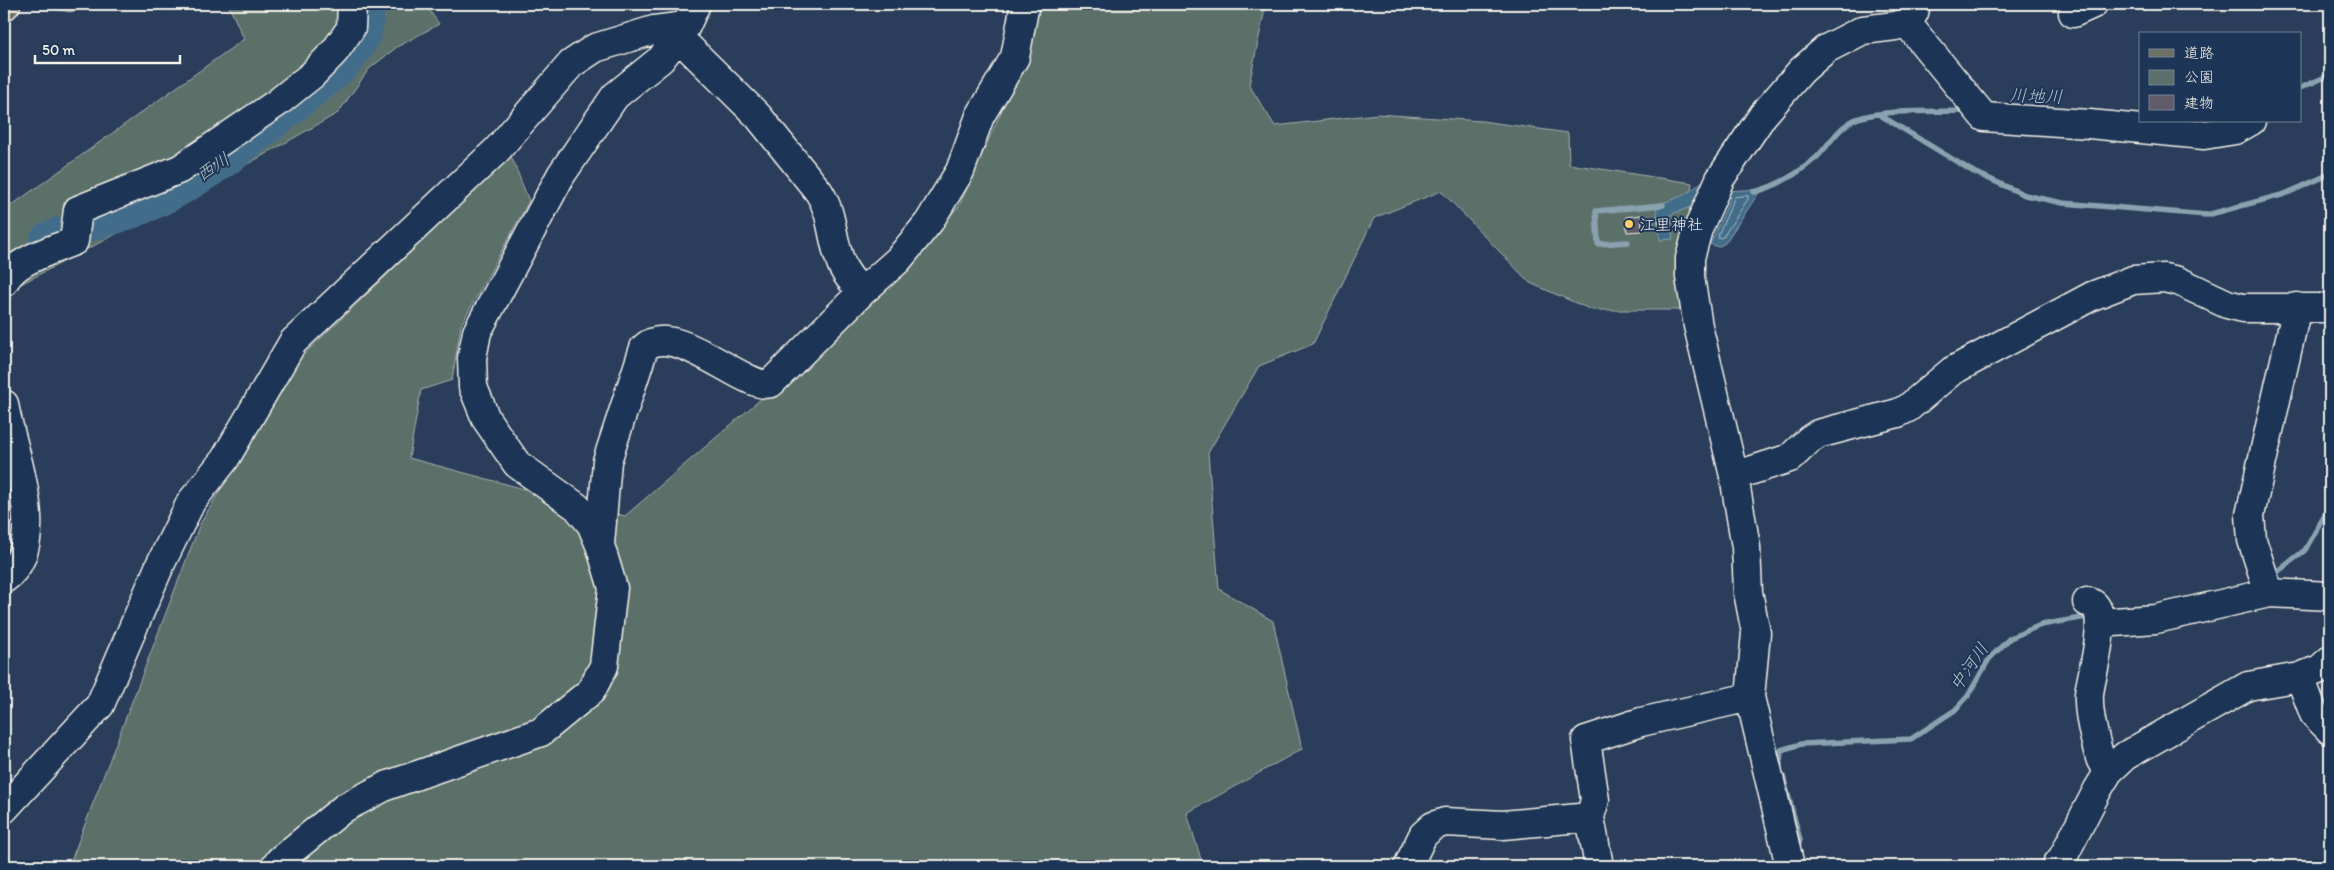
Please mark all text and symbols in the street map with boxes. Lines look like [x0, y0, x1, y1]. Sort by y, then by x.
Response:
scale bar [35, 32, 180, 64]
legend [2139, 32, 2302, 122]
text: 50 m [42, 41, 75, 59]
text: 道路 [2184, 44, 2214, 62]
text: 公園 [2184, 68, 2214, 86]
water label: 川地川 [2009, 84, 2063, 108]
text: 建物 [2184, 94, 2214, 112]
water label: 西川 [192, 148, 234, 186]
place label: 江里神社 [1639, 215, 1703, 234]
marker: 江里神社 [1623, 218, 1635, 230]
water label: 中河川 [1945, 639, 1993, 695]

